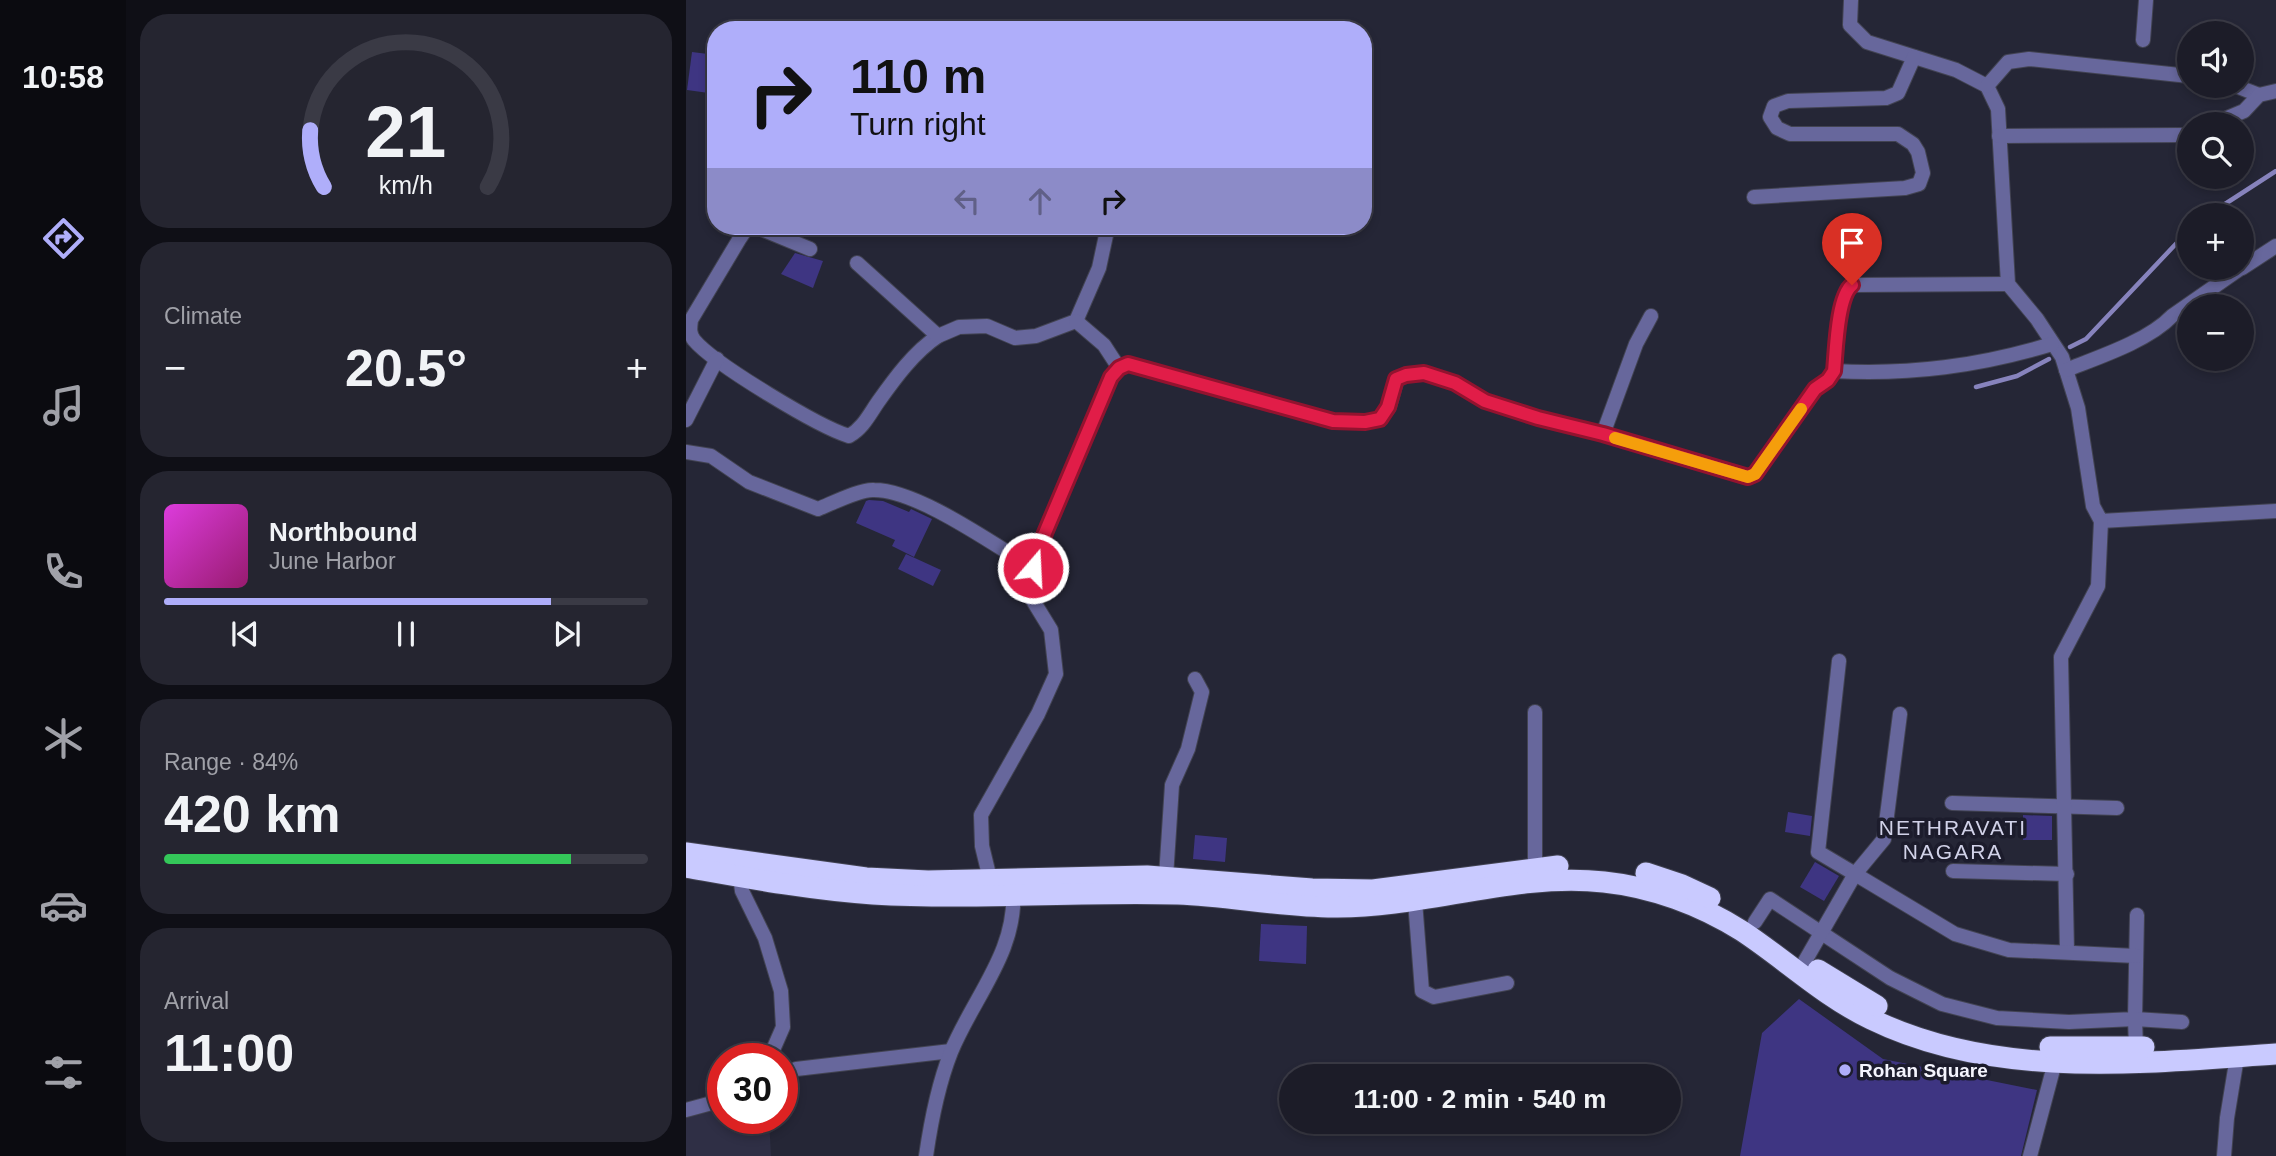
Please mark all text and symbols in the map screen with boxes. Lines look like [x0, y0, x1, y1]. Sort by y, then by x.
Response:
map controls [2177, 21, 2254, 371]
button: sound [2177, 21, 2254, 98]
icon: right [735, 49, 826, 140]
text: 110 m [850, 49, 986, 103]
text: 10:58 [22, 59, 104, 95]
text: 21 [366, 92, 446, 173]
text: Turn right [850, 106, 986, 142]
button: search [2177, 112, 2254, 189]
text: km/h [379, 171, 433, 199]
icon: left [948, 182, 986, 220]
icon: ahead [1021, 182, 1059, 220]
icon: right [1094, 182, 1132, 220]
button: + [2177, 203, 2254, 280]
pin [1822, 213, 1882, 285]
icon: directions [39, 214, 88, 263]
icon: arrive [1833, 224, 1871, 262]
button: − [2177, 294, 2254, 371]
text: Climate [164, 303, 242, 329]
text: 20.5° [345, 339, 467, 397]
text: − [164, 347, 186, 389]
text: + [626, 347, 648, 389]
icon: music [39, 381, 88, 430]
text: Northbound [269, 517, 418, 547]
position arrow [996, 531, 1070, 605]
icon: phone [39, 547, 88, 596]
text: June Harbor [269, 548, 396, 574]
icon: previous [226, 615, 264, 653]
icon: pause [387, 615, 425, 653]
icon: next [548, 615, 586, 653]
icon: climate [39, 714, 88, 763]
text: Range · 84% [164, 749, 298, 775]
text: 420 km [164, 785, 340, 843]
district label: NETHRAVATI NAGARA [1879, 816, 2027, 863]
icon: car [39, 881, 88, 930]
text: Arrival [164, 988, 229, 1014]
text: 11:00 [164, 1024, 294, 1082]
speed limit sign: 30 [707, 1043, 798, 1134]
icon: filters [39, 1048, 88, 1097]
place label: Rohan Square [1859, 1060, 1988, 1081]
marker: Rohan Square [1837, 1062, 1853, 1078]
text: 11:00 · 2 min · 540 m [1354, 1084, 1606, 1114]

